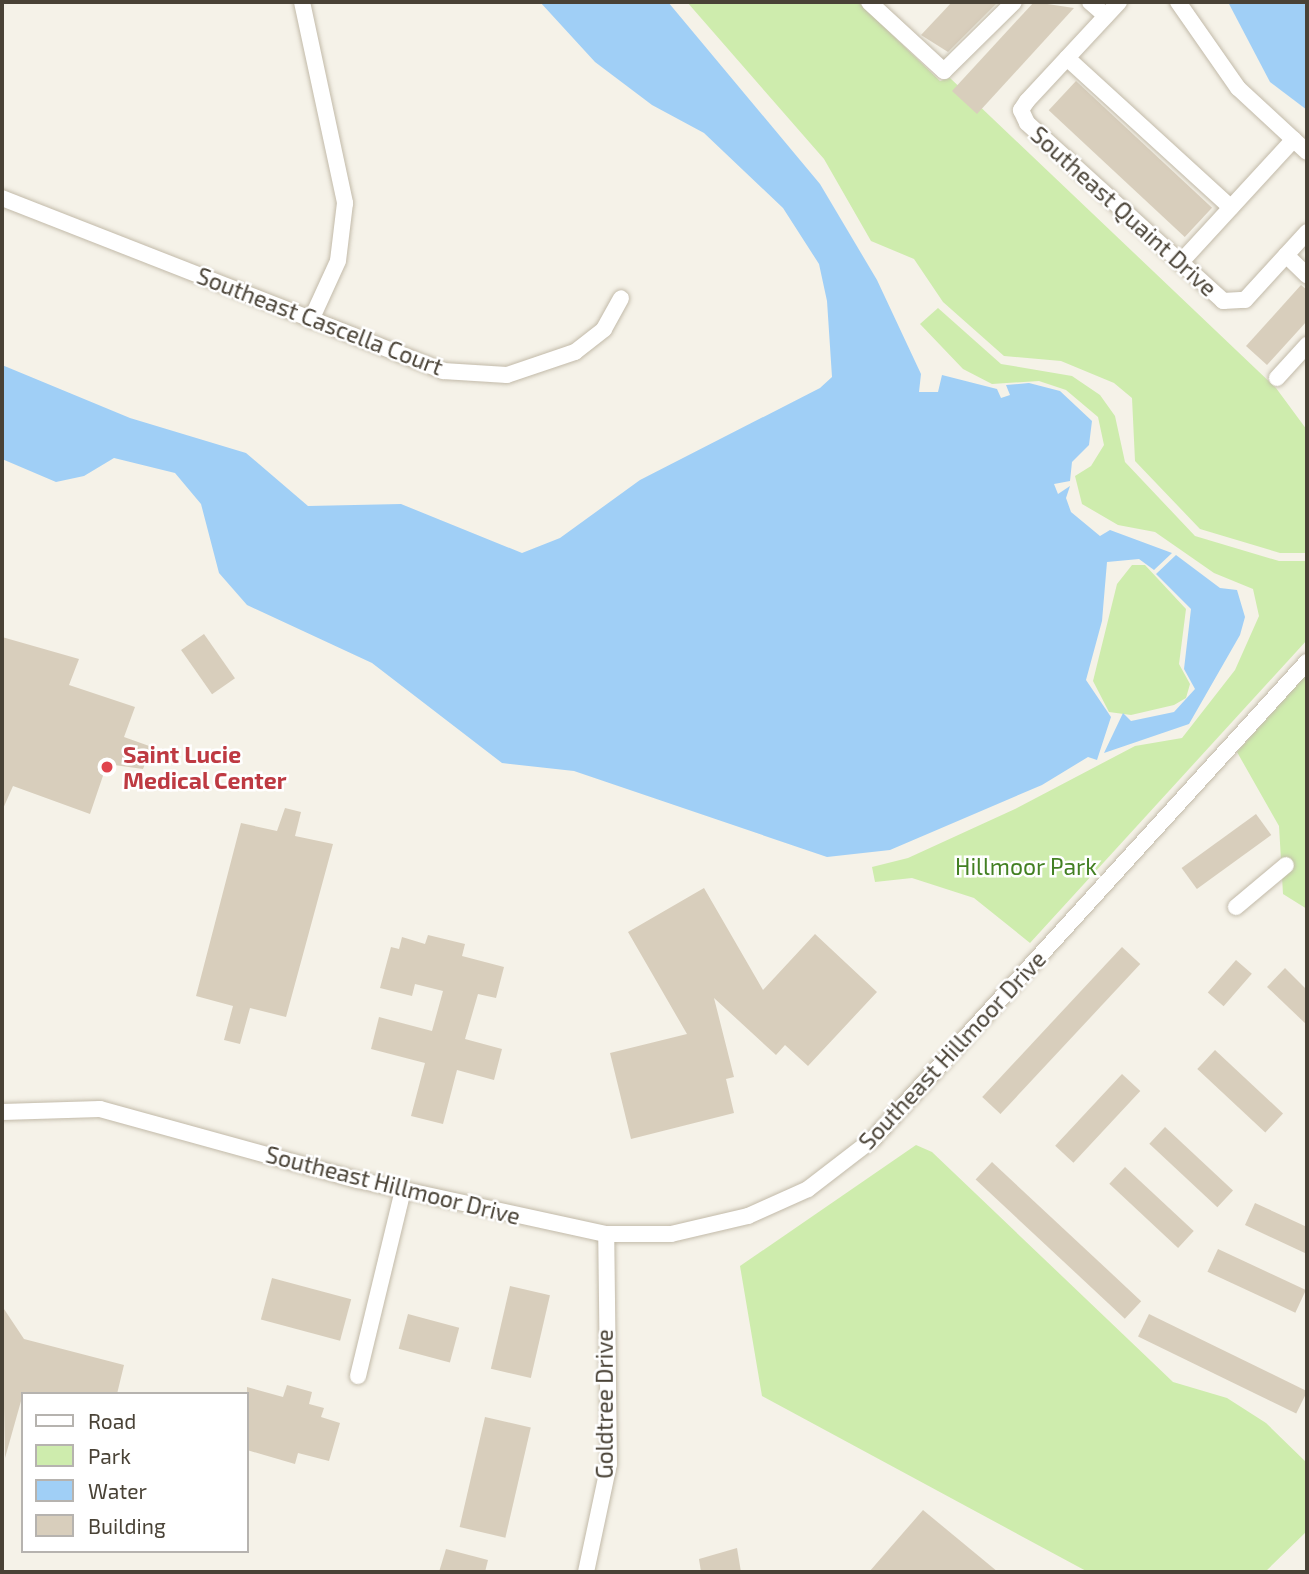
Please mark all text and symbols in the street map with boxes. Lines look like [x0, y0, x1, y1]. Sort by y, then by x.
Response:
street label: Southeast Quaint Drive [1025, 120, 1223, 302]
street label: Southeast Cascella Court [193, 261, 447, 381]
place label: Saint Lucie Medical Center [123, 740, 287, 794]
marker: Saint Lucie Medical Center [97, 757, 117, 777]
park label: Hillmoor Park [955, 852, 1097, 880]
street label: Southeast Hillmoor Drive [853, 945, 1051, 1155]
street label: Southeast Hillmoor Drive [263, 1140, 523, 1230]
street label: Goldtree Drive [590, 1329, 618, 1479]
legend [21, 1392, 248, 1553]
text: Road [88, 1408, 136, 1433]
text: Park [88, 1443, 131, 1468]
text: Water [88, 1478, 147, 1503]
text: Building [88, 1513, 166, 1538]

